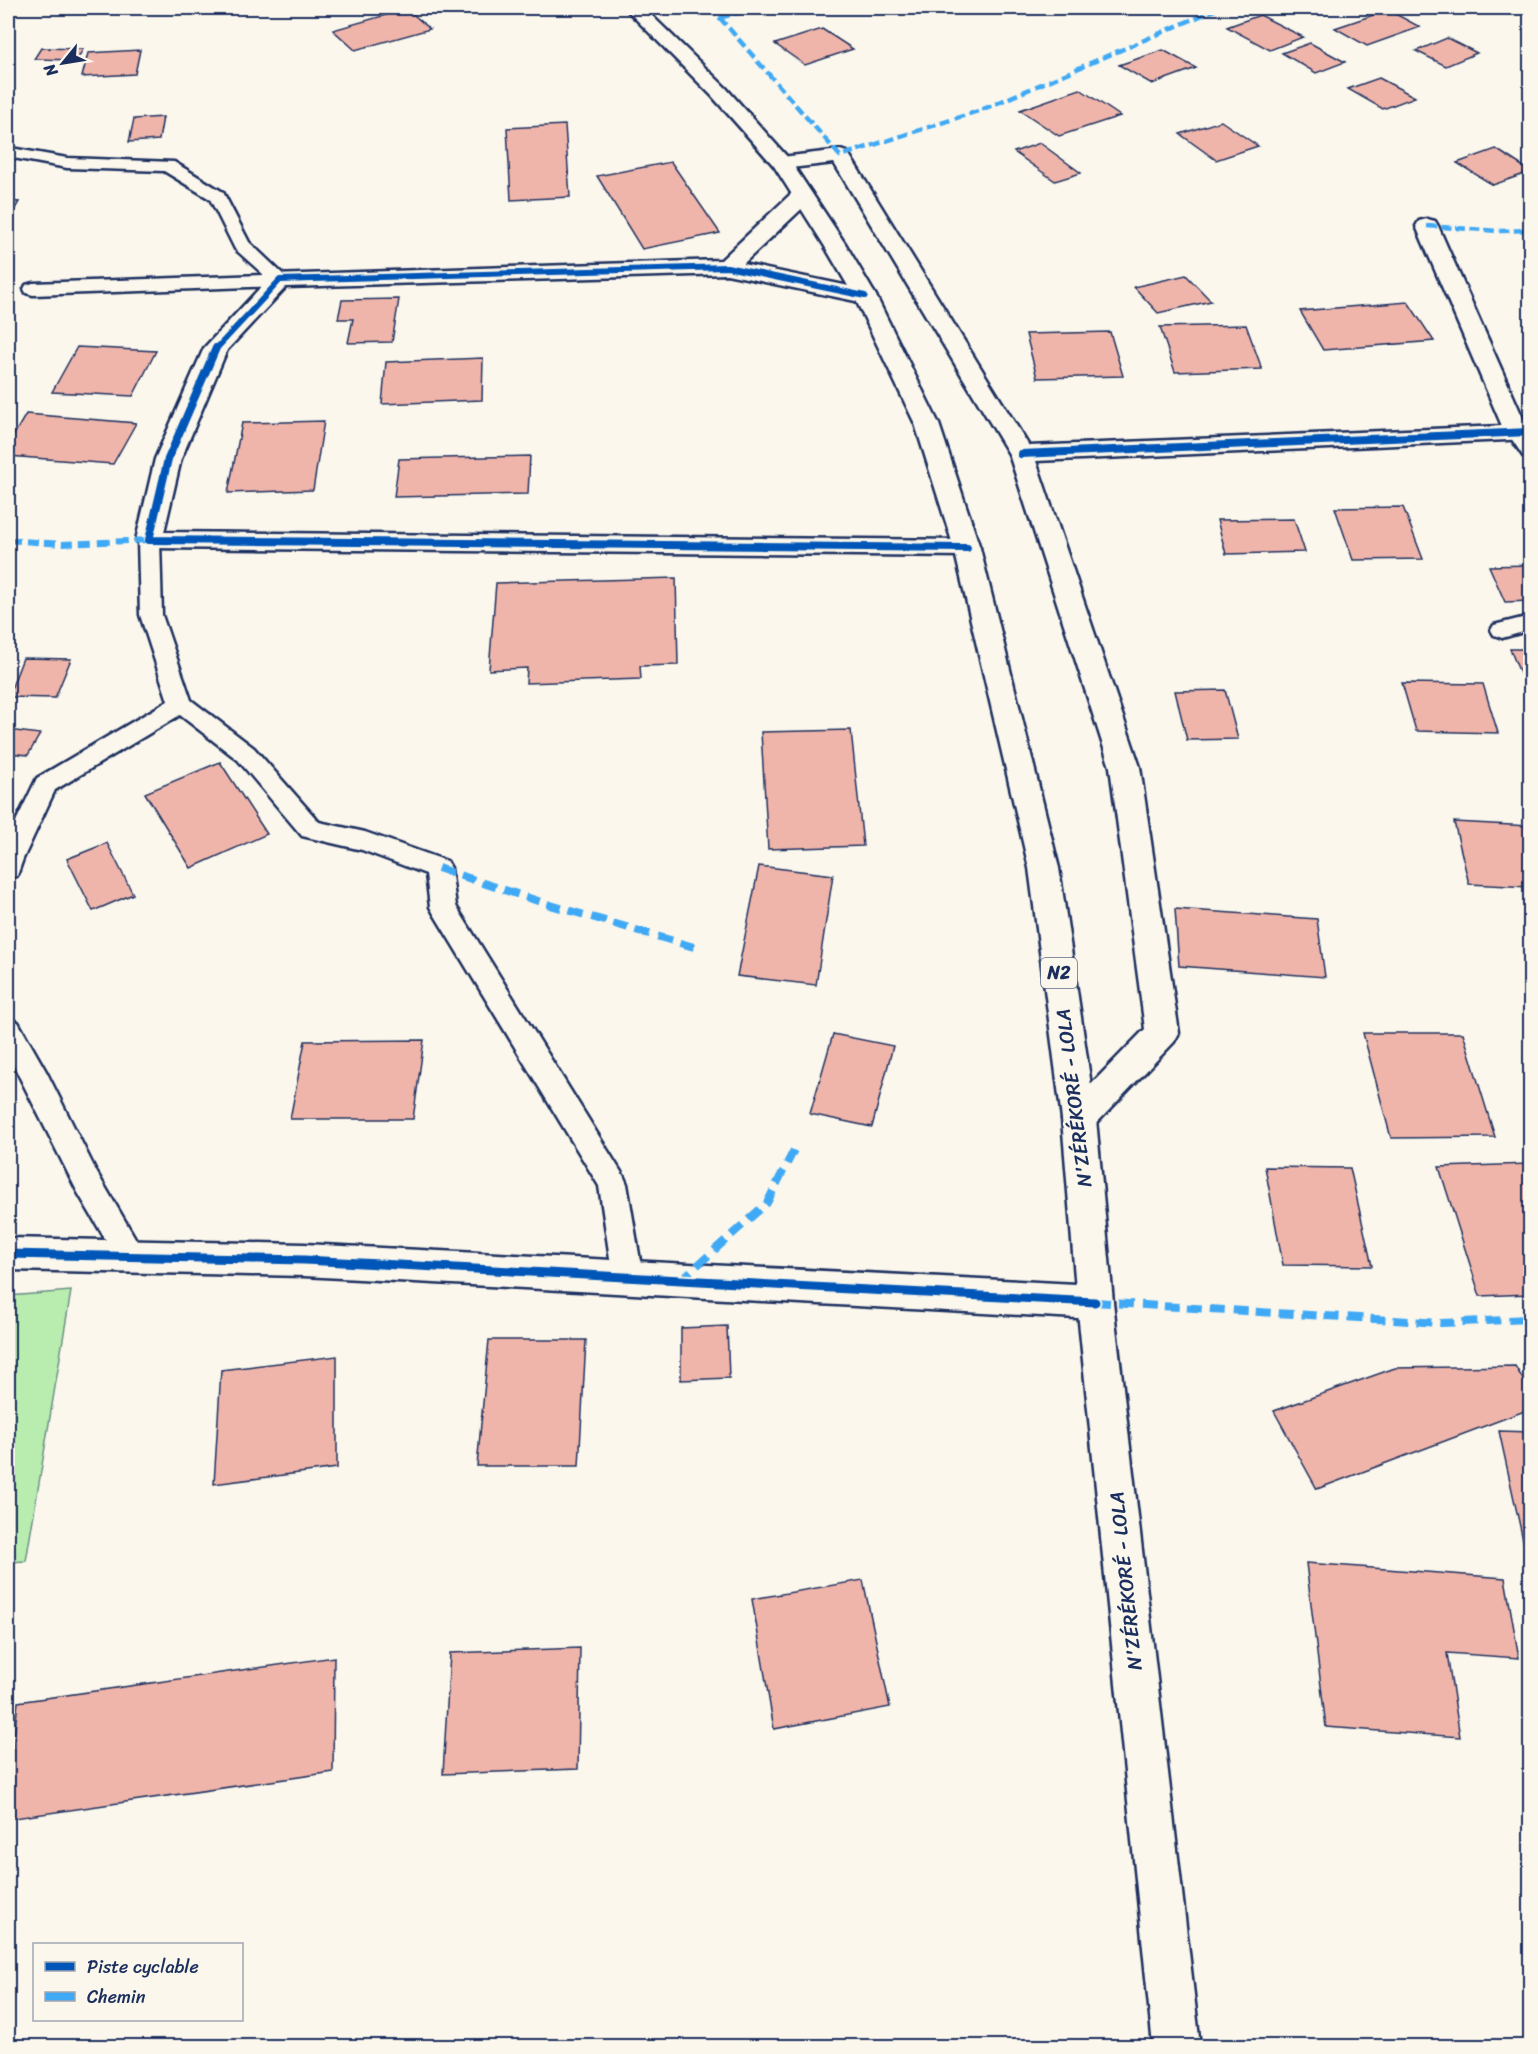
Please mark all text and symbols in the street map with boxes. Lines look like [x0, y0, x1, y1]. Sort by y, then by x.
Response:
north arrow [33, 33, 93, 93]
text: N [35, 57, 66, 83]
road number: N2 [1041, 958, 1077, 988]
street label: N'ZÉRÉKORÉ - LOLA [1046, 1007, 1102, 1189]
street label: N'ZÉRÉKORÉ - LOLA [1099, 1490, 1153, 1672]
legend [33, 1943, 243, 2021]
text: Piste cyclable [87, 1951, 199, 1983]
text: Chemin [87, 1981, 146, 2013]

